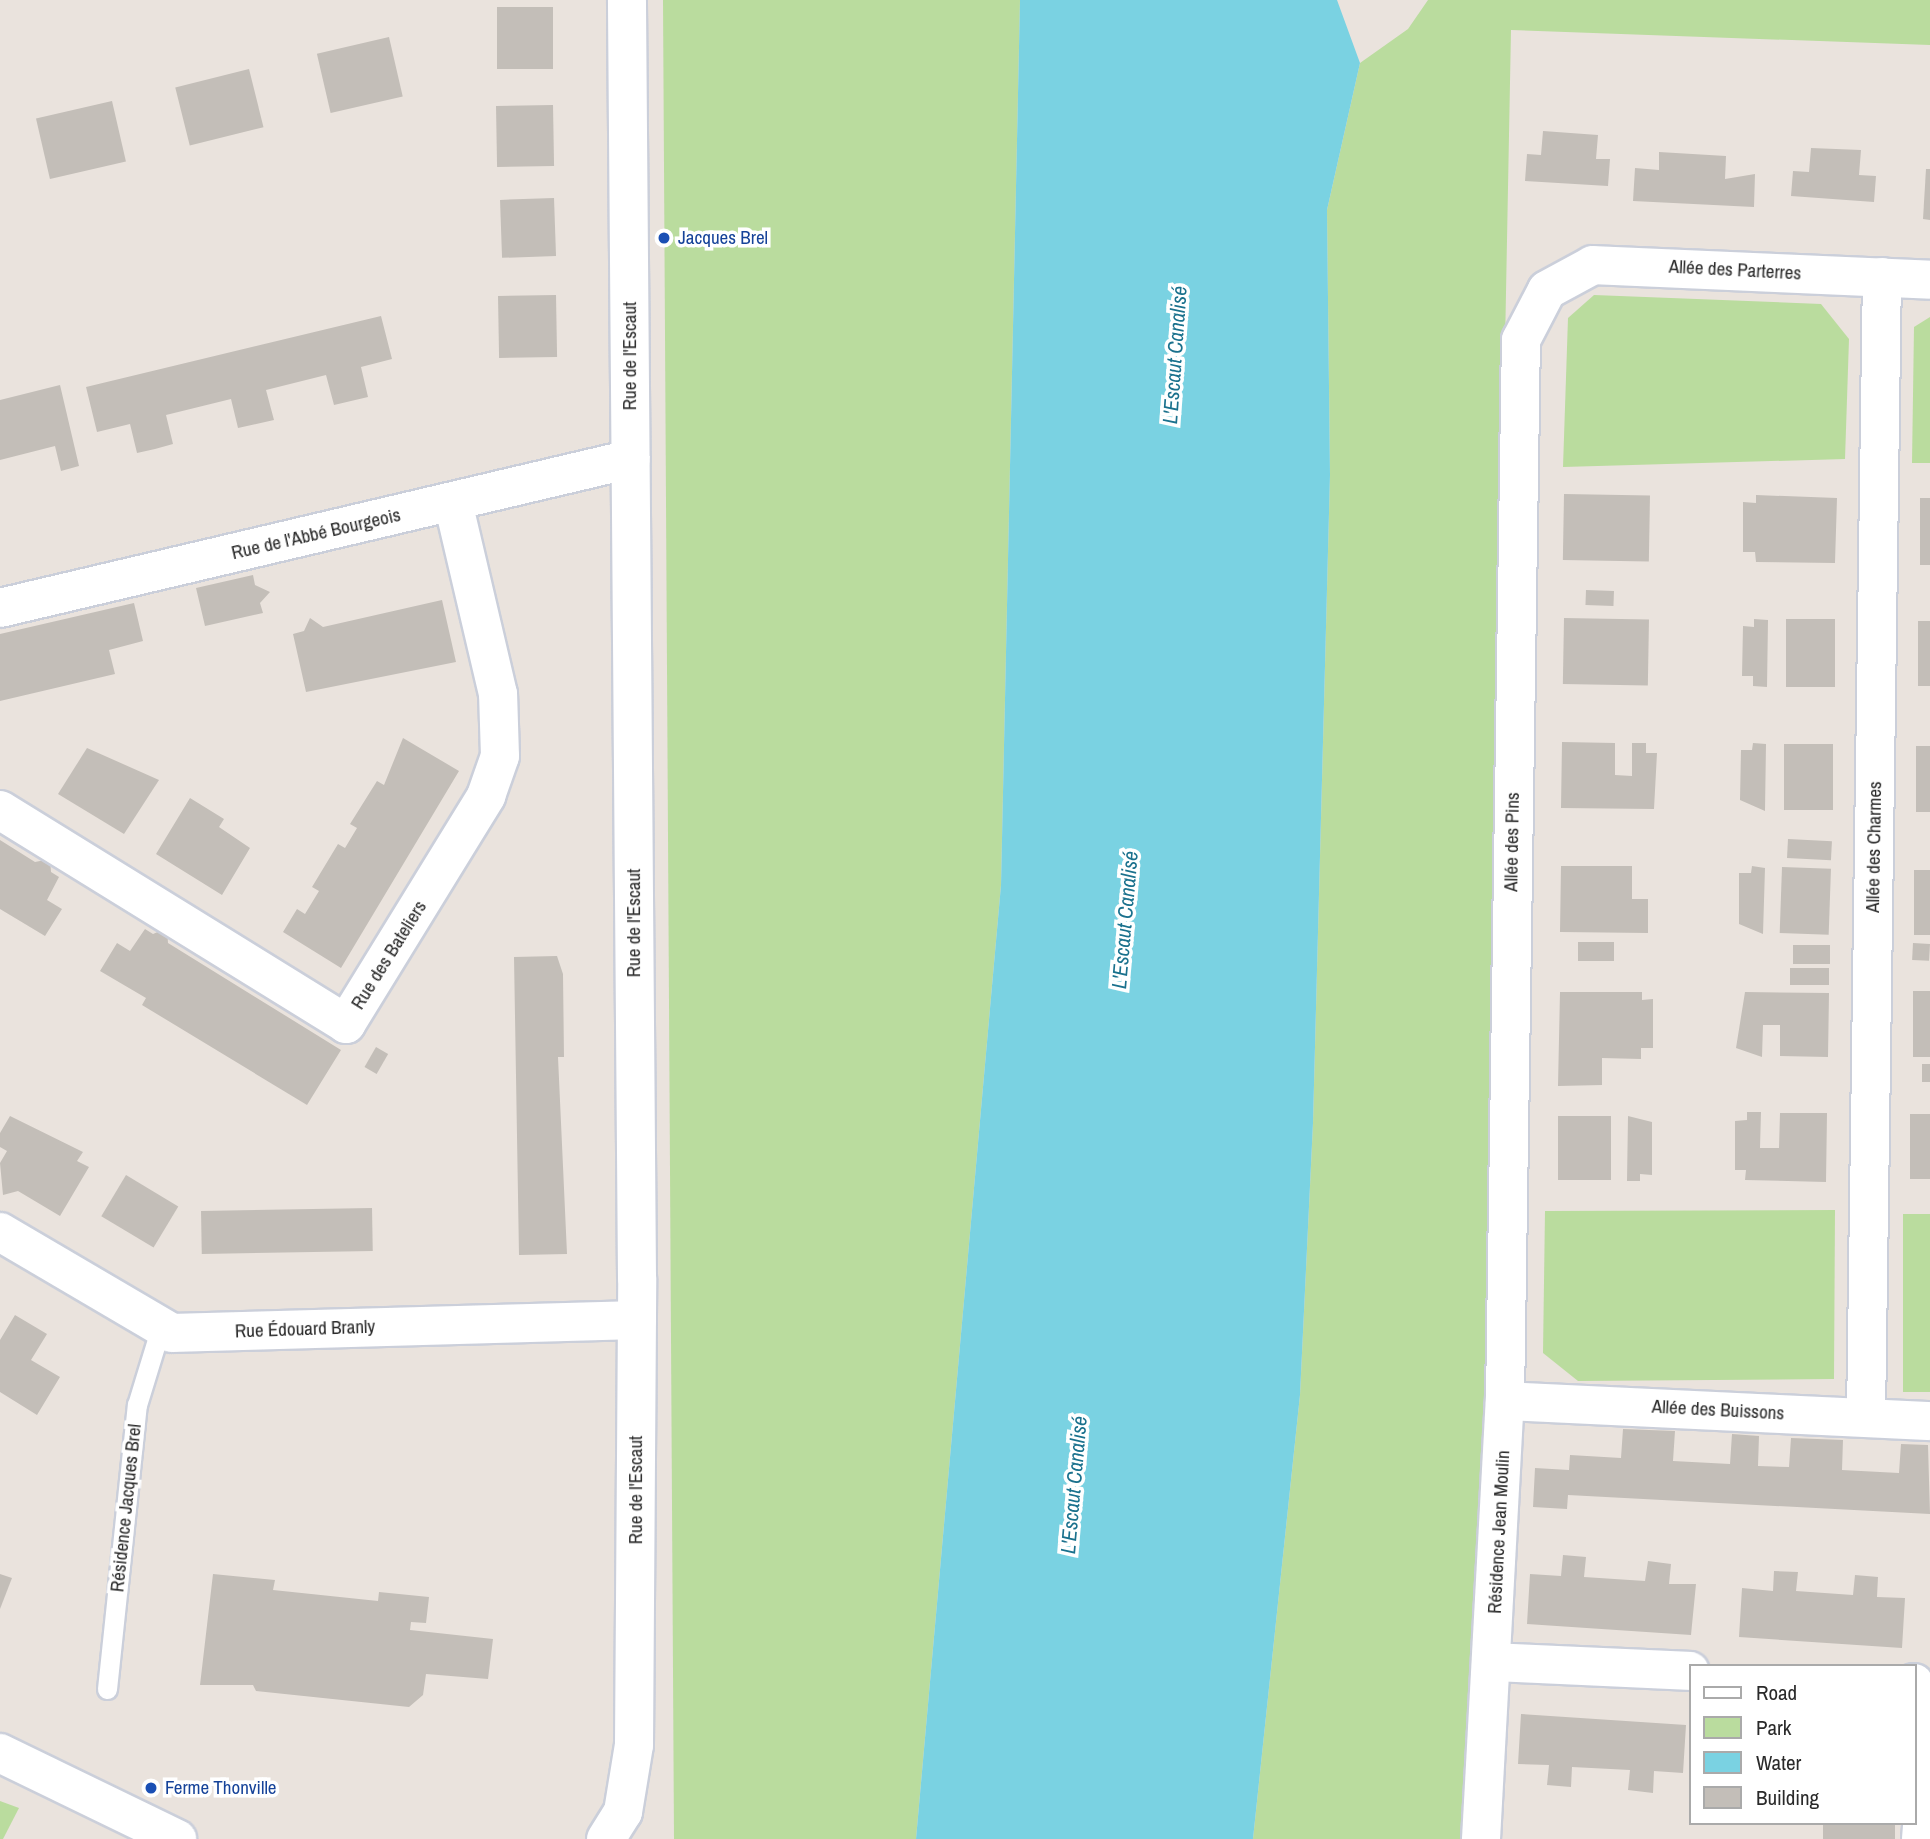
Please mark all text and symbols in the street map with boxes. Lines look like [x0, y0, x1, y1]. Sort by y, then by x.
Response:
place label: Jacques Brel [678, 227, 768, 249]
marker: Jacques Brel [656, 230, 672, 246]
street label: Allée des Parterres [1668, 255, 1802, 285]
water label: L'Escaut Canalisé [1158, 285, 1192, 425]
street label: Rue de l'Escaut [619, 302, 641, 410]
street label: Rue de l'Abbé Bourgeois [229, 503, 403, 565]
street label: Allée des Charmes [1861, 781, 1887, 913]
street label: Allée des Pins [1500, 792, 1524, 892]
water label: L'Escaut Canalisé [1106, 850, 1144, 990]
street label: Rue de l'Escaut [623, 869, 645, 977]
street label: Rue des Bateliers [347, 896, 431, 1014]
street label: Rue Édouard Branly [234, 1315, 376, 1343]
street label: Allée des Buissons [1651, 1395, 1785, 1425]
water label: L'Escaut Canalisé [1055, 1415, 1093, 1555]
street label: Résidence Jacques Brel [106, 1423, 146, 1593]
street label: Rue de l'Escaut [625, 1436, 647, 1544]
street label: Résidence Jean Moulin [1483, 1450, 1515, 1614]
legend [1688, 1664, 1916, 1825]
text: Road [1756, 1678, 1797, 1707]
text: Park [1756, 1713, 1791, 1742]
text: Water [1756, 1748, 1801, 1777]
place label: Ferme Thonville [165, 1777, 277, 1799]
marker: Ferme Thonville [143, 1780, 159, 1796]
text: Building [1756, 1783, 1819, 1812]

